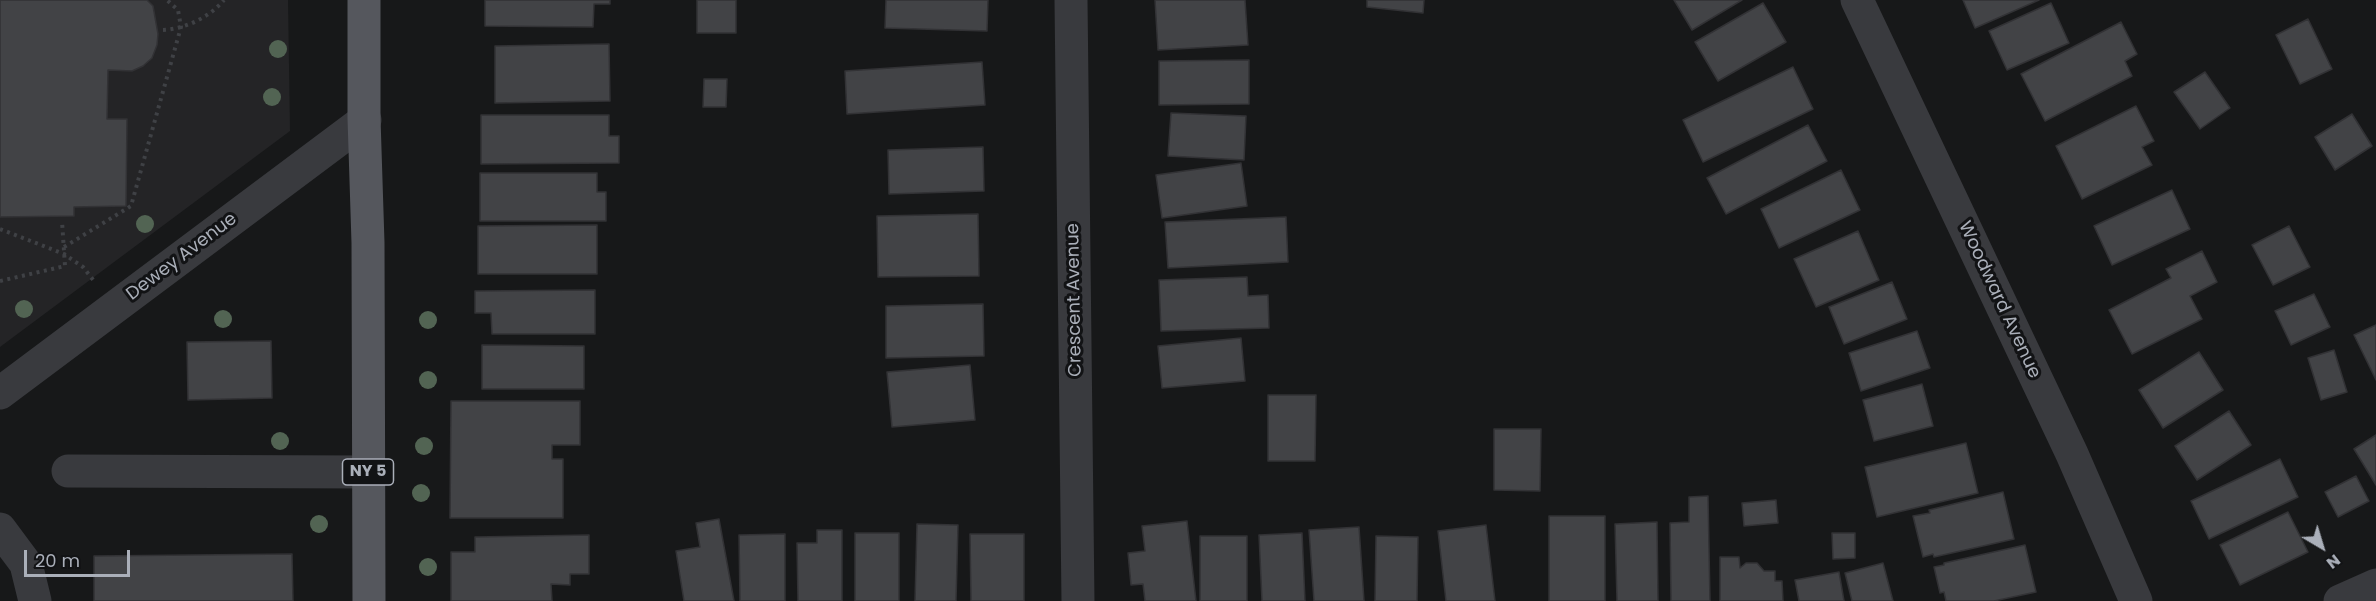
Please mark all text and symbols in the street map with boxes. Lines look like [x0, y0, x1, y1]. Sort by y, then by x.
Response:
street label: Dewey Avenue [123, 209, 241, 305]
street label: Woodward Avenue [1953, 218, 2045, 382]
street label: Crescent Avenue [1063, 223, 1087, 377]
road number: NY 5 [342, 459, 394, 485]
north arrow [2292, 517, 2352, 577]
scale bar [27, 538, 134, 576]
text: 20 m [35, 548, 80, 573]
text: N [2322, 549, 2345, 574]

